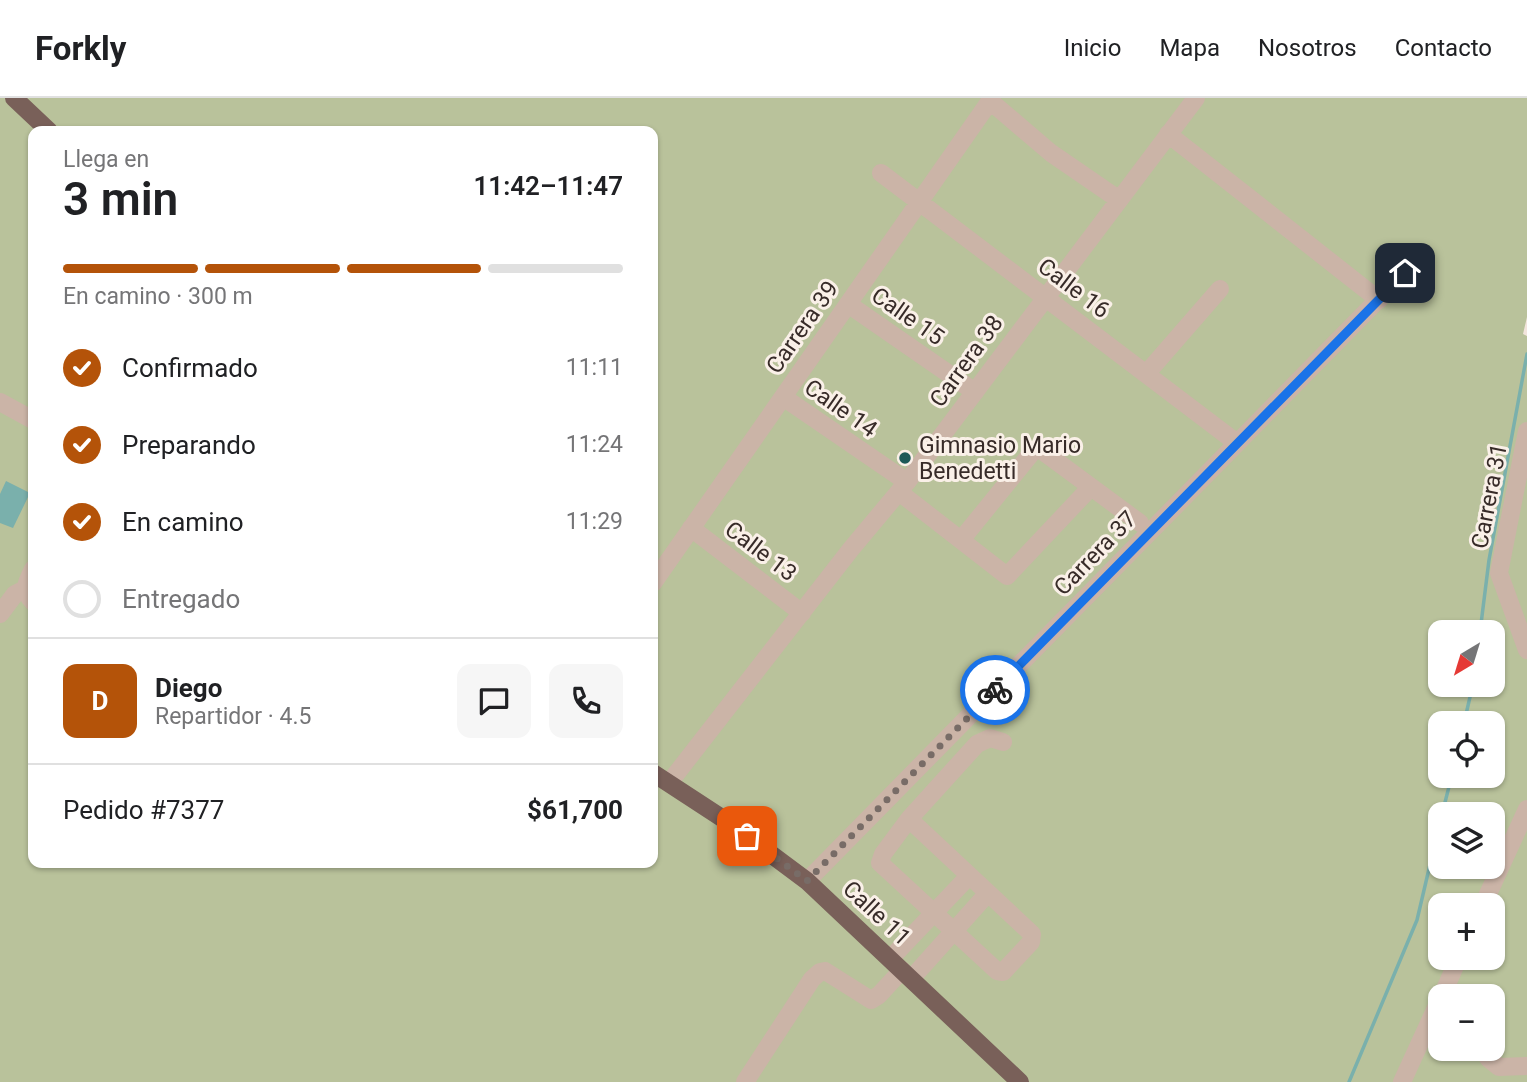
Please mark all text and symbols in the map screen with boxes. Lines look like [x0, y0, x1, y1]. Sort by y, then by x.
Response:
text: Forkly [35, 29, 126, 68]
text: Inicio [1064, 34, 1121, 62]
text: Mapa [1159, 34, 1220, 62]
text: Nosotros [1258, 34, 1357, 62]
text: Contacto [1395, 34, 1492, 62]
text: Llega en [63, 146, 149, 173]
text: 11:42–11:47 [473, 171, 623, 201]
text: 3 min [63, 172, 178, 226]
pin [1375, 243, 1435, 303]
street label: Calle 16 [1033, 253, 1115, 324]
icon: home [1386, 254, 1424, 292]
street label: Carrera 39 [761, 276, 844, 379]
street label: Calle 15 [866, 282, 949, 351]
text: En camino · 300 m [63, 283, 253, 310]
street label: Carrera 38 [924, 310, 1009, 412]
icon: check [63, 349, 101, 387]
text: Confirmado [122, 353, 258, 383]
text: 11:11 [566, 354, 623, 381]
street label: Calle 14 [799, 374, 882, 443]
icon: check [63, 426, 101, 464]
text: Preparando [122, 430, 256, 460]
text: 11:24 [566, 431, 623, 458]
place label: Gimnasio Mario Benedetti [919, 432, 1081, 485]
street label: Carrera 31 [1466, 441, 1513, 551]
marker: Gimnasio Mario Benedetti [897, 450, 913, 466]
icon: check [63, 503, 101, 541]
street label: Carrera 37 [1049, 506, 1142, 601]
text: En camino [122, 507, 244, 537]
text: 11:29 [566, 508, 623, 535]
street label: Calle 13 [720, 516, 802, 587]
text: Entregado [122, 584, 240, 614]
north arrow [1428, 620, 1505, 696]
map controls [1428, 620, 1505, 1061]
courier [960, 655, 1030, 725]
button: chat [457, 664, 531, 738]
button: phone [549, 664, 623, 738]
icon: bike [976, 671, 1014, 709]
text: Diego [155, 673, 222, 703]
text: D [92, 686, 108, 716]
text: Repartidor · 4.5 [155, 703, 312, 730]
button: locate [1428, 711, 1505, 788]
text: Pedido #7377 [63, 795, 224, 825]
text: $61,700 [527, 795, 623, 825]
button: layers [1428, 802, 1505, 879]
pin [717, 806, 777, 866]
icon: bag [728, 817, 766, 855]
street label: Calle 11 [837, 875, 916, 951]
button: + [1428, 893, 1505, 970]
button: − [1428, 984, 1505, 1061]

